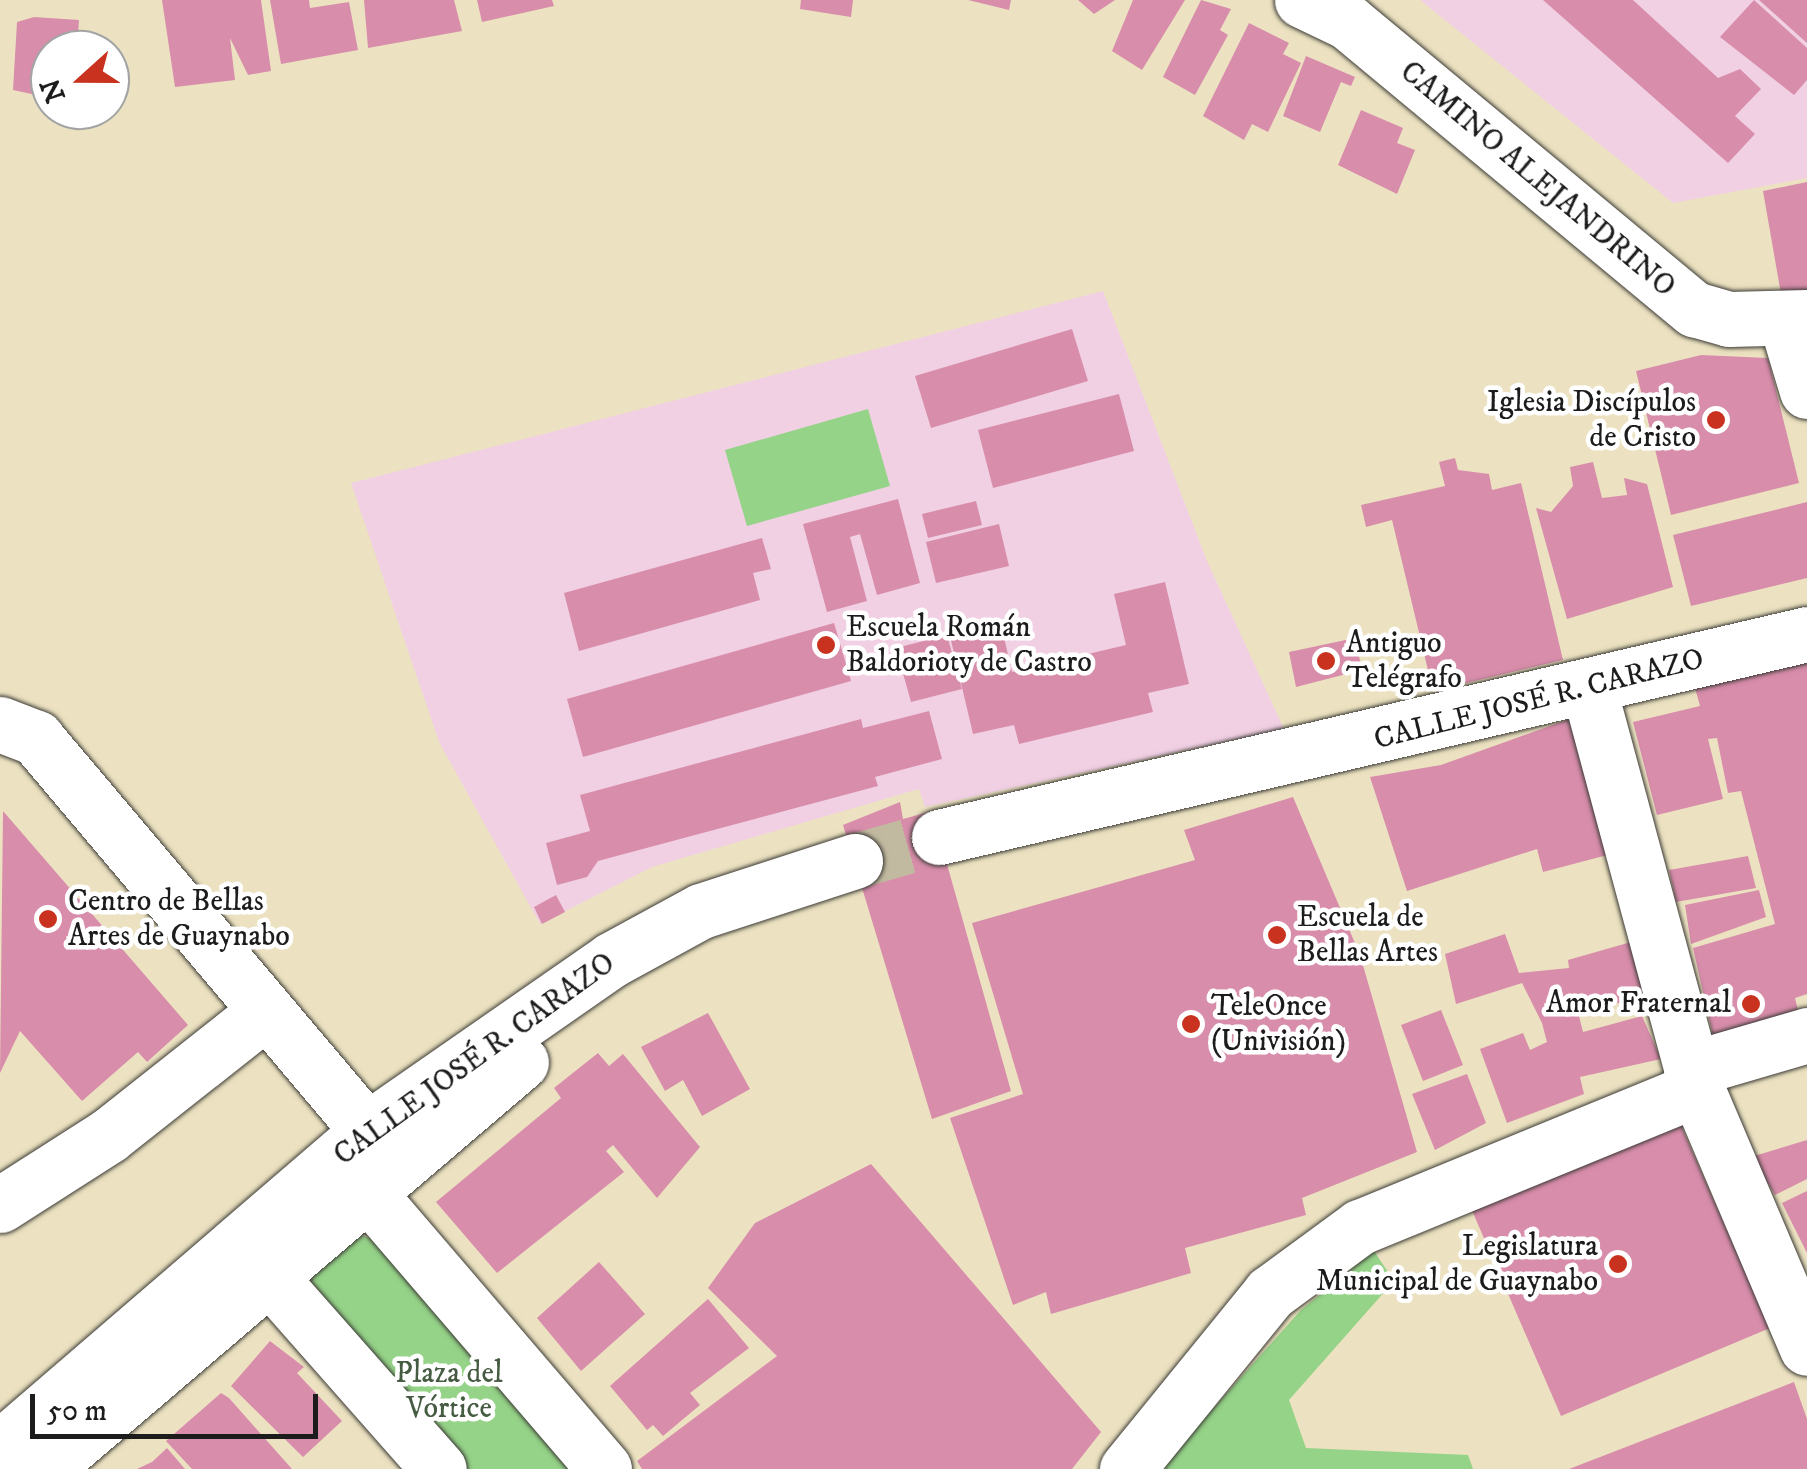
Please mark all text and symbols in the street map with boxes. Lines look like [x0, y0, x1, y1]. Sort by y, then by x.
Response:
north arrow [30, 30, 130, 130]
street label: CAMINO ALEJANDRINO [1392, 54, 1682, 306]
text: N [33, 73, 74, 107]
place label: Iglesia Discípulos de Cristo [1487, 385, 1696, 456]
marker: Iglesia Discípulos de Cristo [1705, 409, 1727, 431]
place label: Escuela Román Baldorioty de Castro [846, 610, 1092, 680]
place label: Antiguo Telégrafo [1346, 626, 1462, 696]
marker: Escuela Román Baldorioty de Castro [815, 634, 837, 656]
street label: CALLE JOSÉ R. CARAZO [1370, 642, 1708, 758]
marker: Antiguo Telégrafo [1315, 650, 1337, 672]
place label: Centro de Bellas Artes de Guaynabo [68, 884, 290, 954]
place label: Escuela de Bellas Artes [1297, 900, 1438, 970]
marker: Centro de Bellas Artes de Guaynabo [37, 908, 59, 930]
marker: Escuela de Bellas Artes [1266, 924, 1288, 946]
street label: CALLE JOSÉ R. CARAZO [328, 946, 622, 1174]
place label: Amor Fraternal [1546, 986, 1731, 1022]
place label: TeleOnce (Univisión) [1211, 989, 1346, 1060]
marker: Amor Fraternal [1740, 993, 1762, 1015]
marker: TeleOnce (Univisión) [1180, 1013, 1202, 1035]
place label: Legislatura Municipal de Guaynabo [1316, 1229, 1598, 1300]
marker: Legislatura Municipal de Guaynabo [1607, 1253, 1629, 1275]
park label: Plaza del Vórtice [395, 1356, 503, 1426]
scale bar [35, 1374, 322, 1436]
text: 50 m [47, 1393, 107, 1430]

